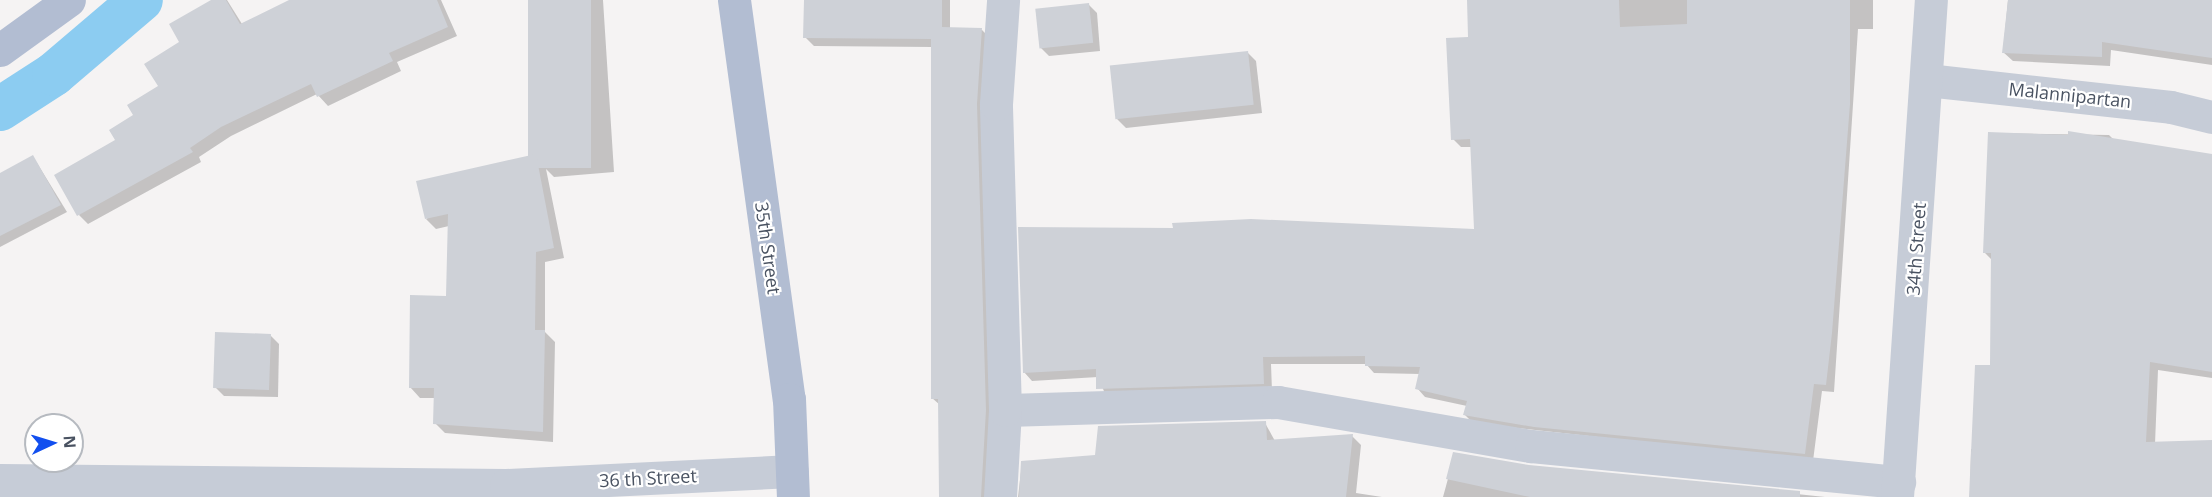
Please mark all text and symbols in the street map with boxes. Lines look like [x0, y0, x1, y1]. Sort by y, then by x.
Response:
street label: Malannipartan [2008, 78, 2132, 112]
street label: 35th Street [751, 200, 785, 296]
street label: 34th Street [1902, 202, 1930, 296]
north arrow [24, 413, 84, 473]
text: N [59, 435, 81, 449]
street label: 36 th Street [599, 465, 697, 491]

